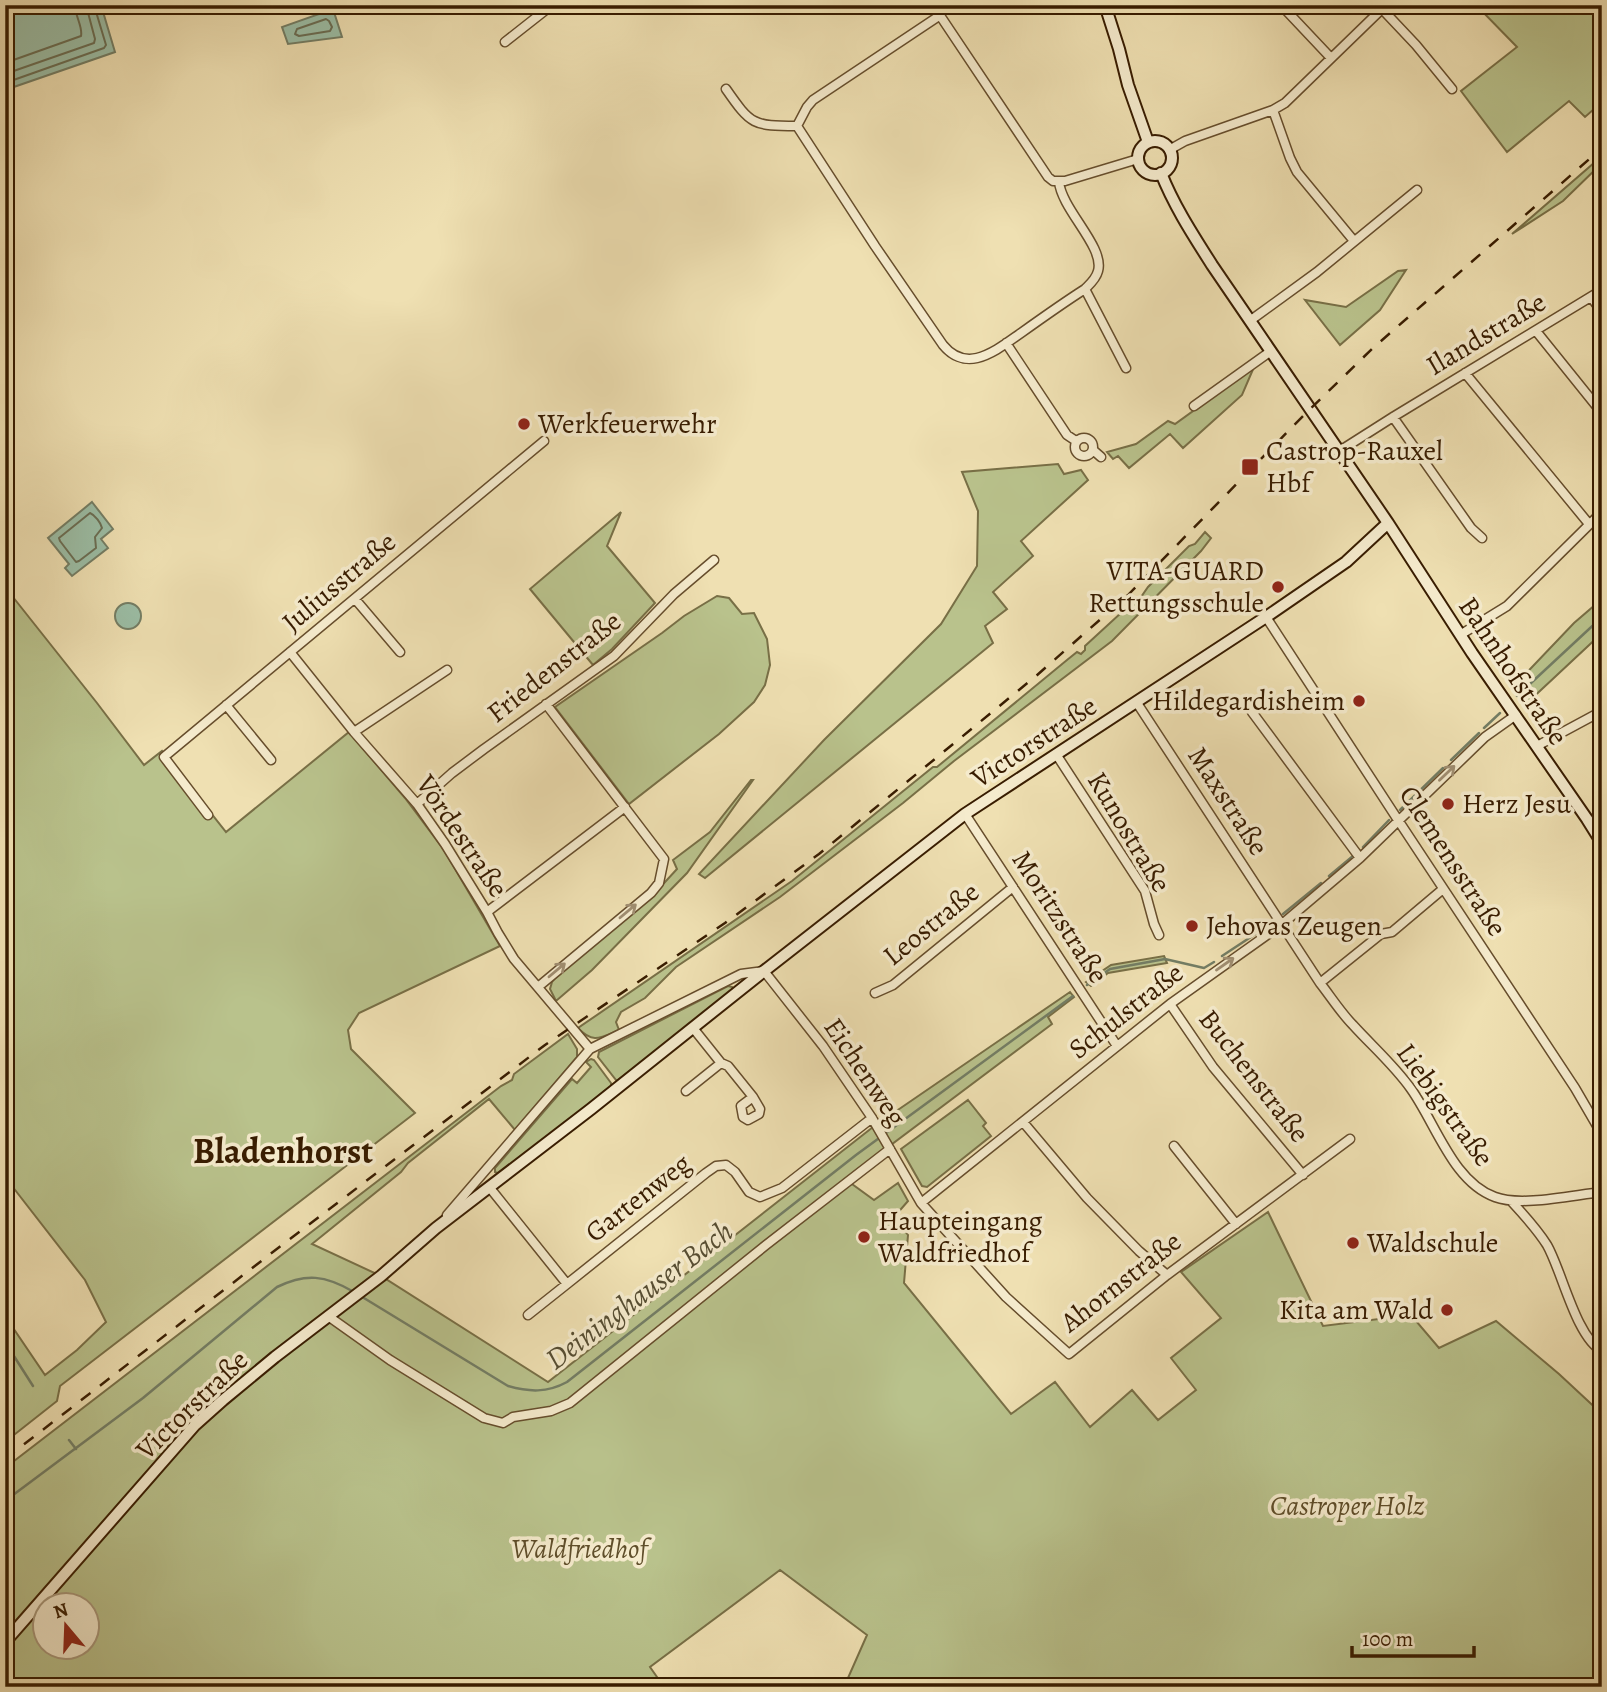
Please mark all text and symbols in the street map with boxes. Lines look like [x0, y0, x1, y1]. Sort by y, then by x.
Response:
street label: Ilandstraße [1419, 283, 1553, 385]
place label: Werkfeuerwehr [537, 405, 717, 443]
marker: Werkfeuerwehr [516, 416, 532, 432]
place label: Castrop-Rauxel Hbf [1266, 432, 1443, 502]
marker: Castrop-Rauxel Hbf [1240, 457, 1260, 477]
street label: Juliusstraße [274, 523, 404, 641]
place label: VITA-GUARD Rettungsschule [1088, 552, 1264, 622]
marker: VITA-GUARD Rettungsschule [1270, 579, 1286, 595]
street label: Bahnhofstraße [1449, 589, 1577, 753]
street label: Friedenstraße [479, 602, 629, 732]
place label: Hildegardisheim [1152, 682, 1345, 720]
street label: Victorstraße [963, 687, 1104, 797]
marker: Hildegardisheim [1351, 693, 1367, 709]
street label: Maxstraße [1179, 739, 1277, 863]
street label: Kunostraße [1078, 765, 1180, 899]
one-way arrow [1439, 765, 1456, 782]
street label: Vördestraße [407, 767, 517, 905]
street label: Clemensstraße [1390, 778, 1516, 944]
place label: Herz Jesu [1462, 785, 1572, 823]
marker: Herz Jesu [1440, 796, 1456, 812]
street label: Moritzstraße [1003, 843, 1117, 991]
street label: Leostraße [875, 873, 987, 975]
one-way arrow [619, 903, 637, 919]
place label: Jehovas Zeugen [1206, 907, 1382, 945]
marker: Jehovas Zeugen [1184, 918, 1200, 934]
street label: Schulstraße [1061, 954, 1191, 1068]
one-way arrow [1215, 957, 1234, 971]
one-way arrow [548, 962, 566, 978]
street label: Buchenstraße [1190, 1001, 1318, 1151]
street label: Eichenweg [815, 1010, 915, 1134]
street label: Liebigstraße [1387, 1036, 1503, 1174]
district label: Bladenhorst [193, 1127, 373, 1175]
street label: Gartenweg [577, 1145, 699, 1251]
place label: Haupteingang Waldfriedhof [877, 1202, 1043, 1272]
water label: Deininghauser Bach [537, 1211, 741, 1379]
street label: Ahornstraße [1052, 1223, 1189, 1342]
place label: Waldschule [1366, 1224, 1498, 1262]
marker: Haupteingang Waldfriedhof [856, 1229, 872, 1245]
marker: Waldschule [1345, 1235, 1361, 1251]
place label: Kita am Wald [1279, 1291, 1434, 1329]
marker: Kita am Wald [1439, 1302, 1455, 1318]
street label: Victorstraße [127, 1342, 257, 1469]
park label: Castroper Holz [1270, 1487, 1425, 1525]
park label: Waldfriedhof [511, 1530, 652, 1568]
north arrow [32, 1590, 102, 1660]
text: N [50, 1596, 72, 1625]
scale bar [1352, 1615, 1474, 1659]
text: 100 m [1362, 1625, 1413, 1653]

